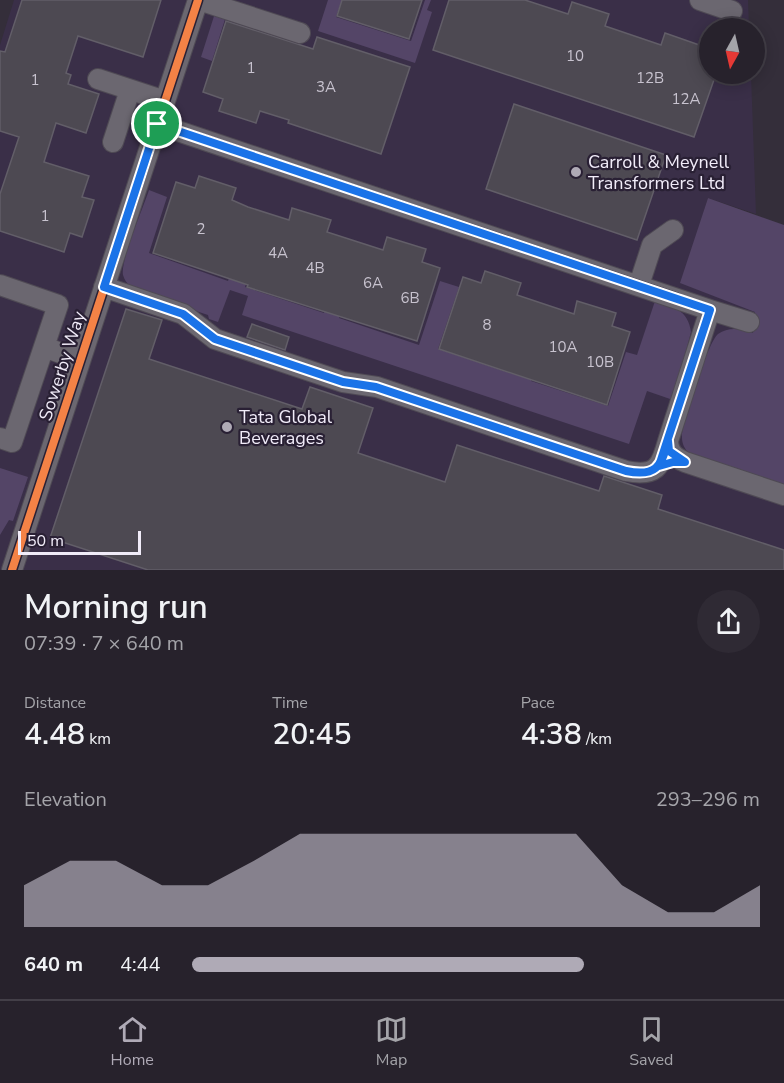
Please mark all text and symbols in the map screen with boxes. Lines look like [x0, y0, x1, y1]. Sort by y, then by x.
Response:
north arrow [699, 18, 765, 84]
map controls [699, 18, 765, 84]
house number: 10 [566, 46, 584, 66]
house number: 1 [246, 58, 256, 78]
house number: 12B [636, 68, 664, 88]
house number: 1 [30, 70, 40, 90]
house number: 3A [316, 77, 336, 97]
house number: 12A [672, 89, 701, 109]
pin [131, 98, 182, 149]
icon: arrive [140, 107, 173, 140]
place label: Carroll & Meynell Transformers Ltd [588, 150, 730, 195]
marker: Carroll & Meynell Transformers Ltd [569, 165, 583, 179]
house number: 1 [40, 206, 50, 226]
house number: 2 [196, 219, 206, 239]
house number: 4A [268, 243, 288, 263]
house number: 4B [305, 258, 325, 278]
house number: 6A [363, 273, 383, 293]
house number: 6B [400, 288, 420, 308]
street label: Sowerby Way [33, 308, 91, 424]
house number: 8 [482, 315, 492, 335]
house number: 10A [549, 337, 578, 357]
house number: 10B [586, 352, 614, 372]
place label: Tata Global Beverages [239, 405, 333, 450]
marker: Tata Global Beverages [220, 420, 234, 434]
scale bar [18, 528, 141, 556]
text: 50 m [27, 530, 64, 552]
text: Morning run [24, 585, 208, 630]
button: share [697, 590, 760, 653]
text: 07:39 · 7 × 640 m [24, 630, 184, 657]
text: Distance [24, 692, 86, 714]
text: Time [272, 692, 308, 714]
text: Pace [521, 692, 555, 714]
text: 4.48 [24, 714, 85, 755]
text: 20:45 [272, 714, 351, 755]
text: 4:38 [521, 714, 582, 755]
text: km [85, 728, 111, 750]
text: /km [582, 728, 612, 750]
text: Elevation [24, 786, 107, 813]
text: 293–296 m [656, 786, 760, 813]
text: 640 m [24, 951, 83, 978]
text: 4:44 [120, 951, 161, 978]
tab: Home [111, 1013, 154, 1071]
tab: Map [375, 1013, 408, 1071]
tab: Saved [629, 1013, 673, 1071]

